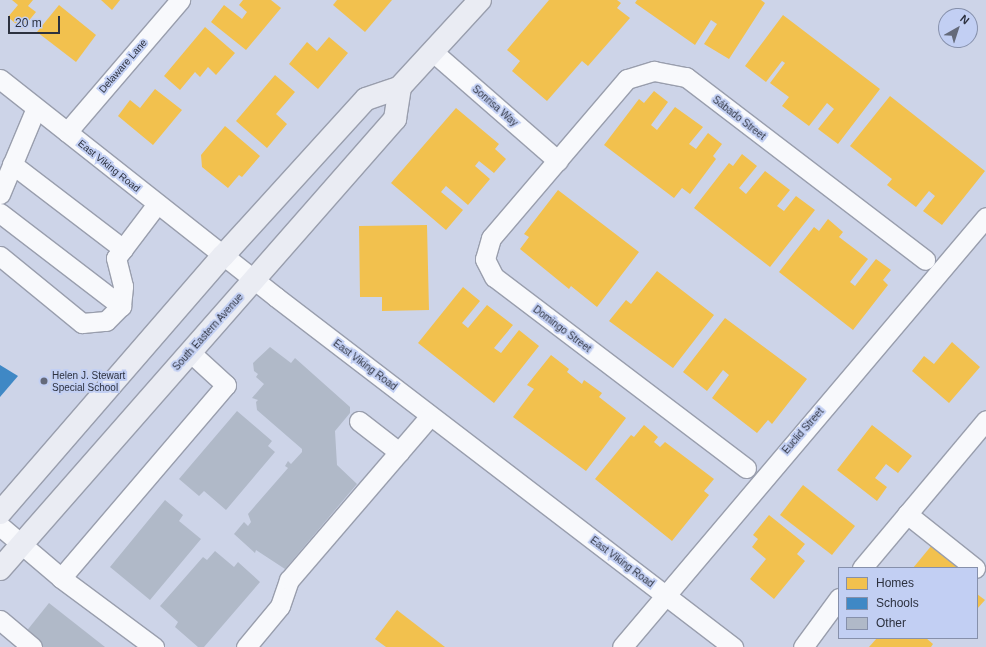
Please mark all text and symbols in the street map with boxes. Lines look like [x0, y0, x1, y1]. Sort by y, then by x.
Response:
scale bar [10, 8, 62, 34]
north arrow [938, 8, 978, 48]
text: N [958, 12, 972, 27]
text: 20 m [15, 16, 42, 30]
street label: Delaware Lane [96, 37, 150, 95]
street label: Sonrisa Way [470, 83, 520, 129]
street label: Sábado Street [710, 94, 768, 142]
street label: East Viking Road [75, 137, 143, 195]
street label: South Eastern Avenue [170, 291, 246, 373]
street label: Domingo Street [531, 303, 593, 355]
street label: East Viking Road [331, 337, 399, 393]
place label: Helen J. Stewart Special School [52, 369, 125, 392]
marker: Helen J. Stewart Special School [39, 376, 49, 386]
street label: Euclid Street [780, 406, 826, 456]
street label: East Viking Road [588, 534, 656, 590]
legend [838, 567, 978, 639]
text: Homes [876, 576, 914, 590]
text: Schools [876, 596, 919, 610]
text: Other [876, 616, 906, 630]

